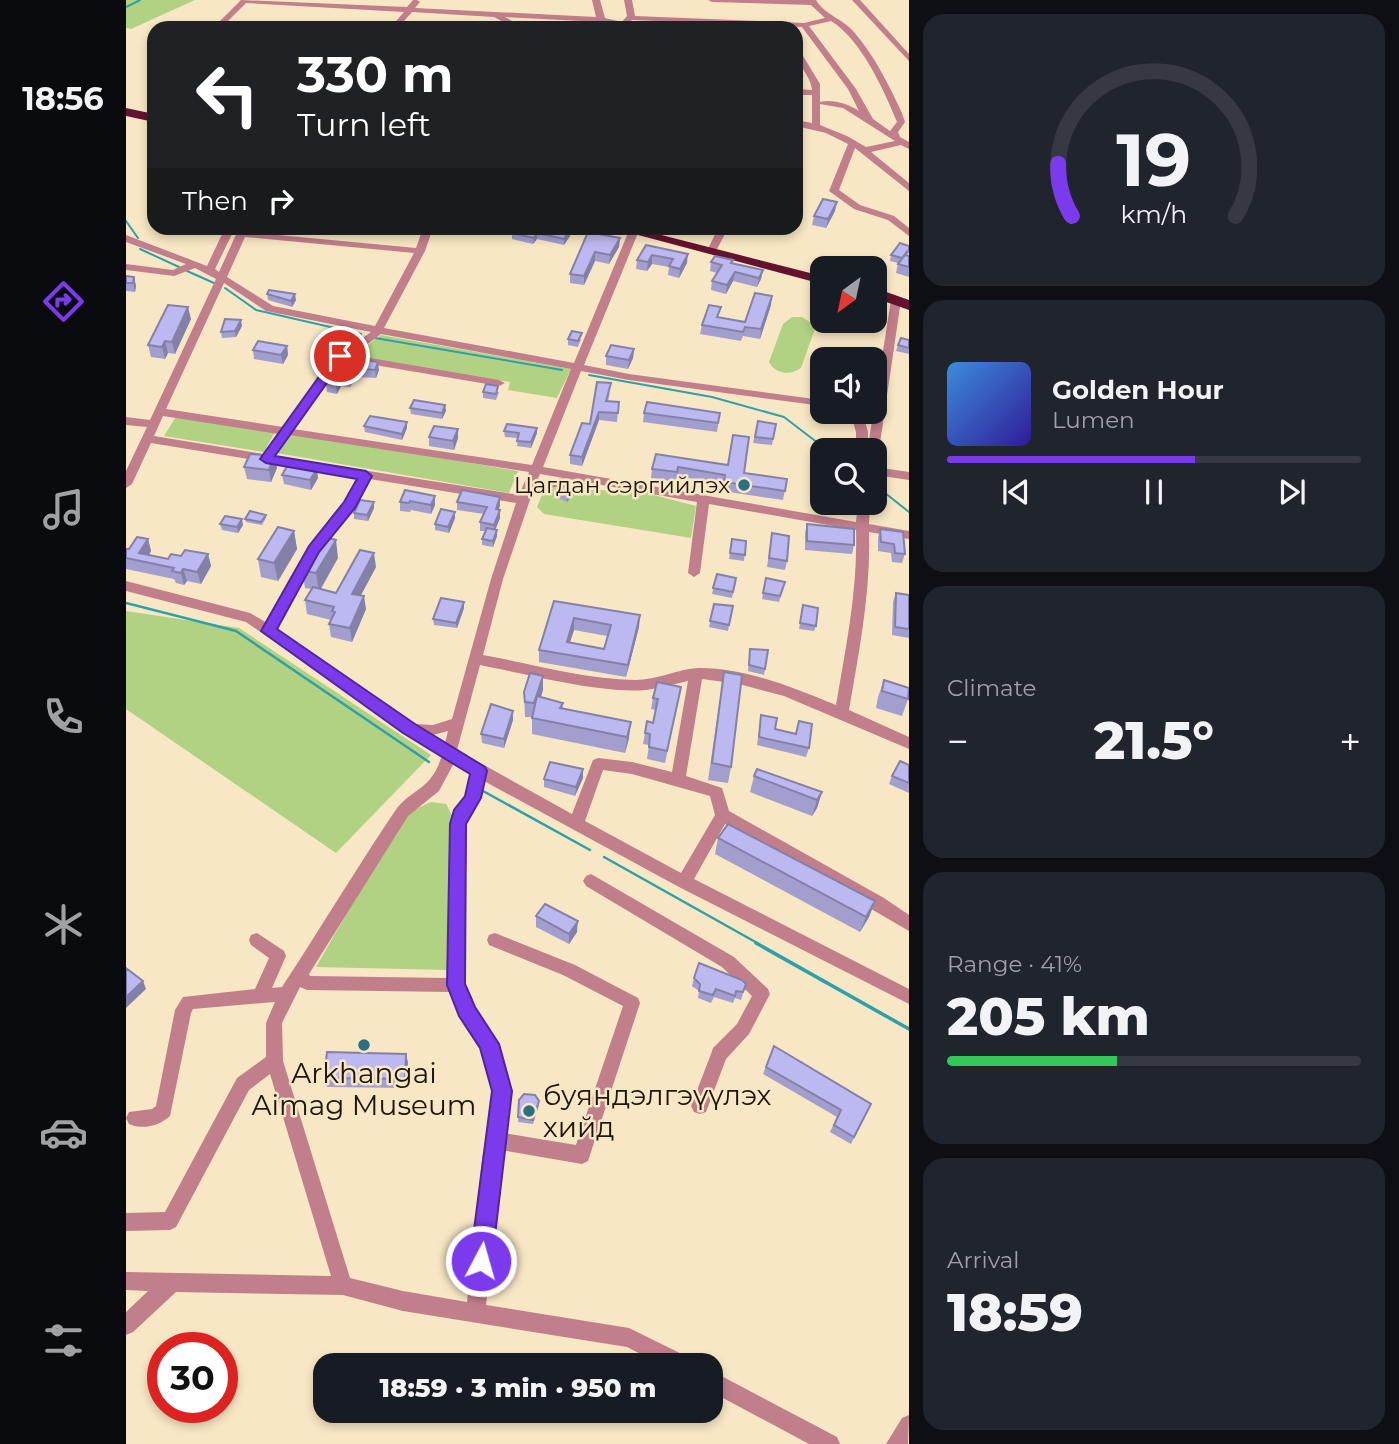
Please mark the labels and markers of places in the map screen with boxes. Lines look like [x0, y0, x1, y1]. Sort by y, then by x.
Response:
pin [310, 326, 370, 386]
place label: Цагдан сэргийлэх [514, 471, 730, 499]
marker: Цагдан сэргийлэх [736, 477, 752, 493]
marker: Arkhangai Aimag Museum [356, 1037, 372, 1053]
place label: Arkhangai Aimag Museum [251, 1056, 477, 1122]
place label: буяндэлгэүүлэх хийд [543, 1078, 771, 1144]
marker: буяндэлгэүүлэх хийд [521, 1103, 537, 1119]

